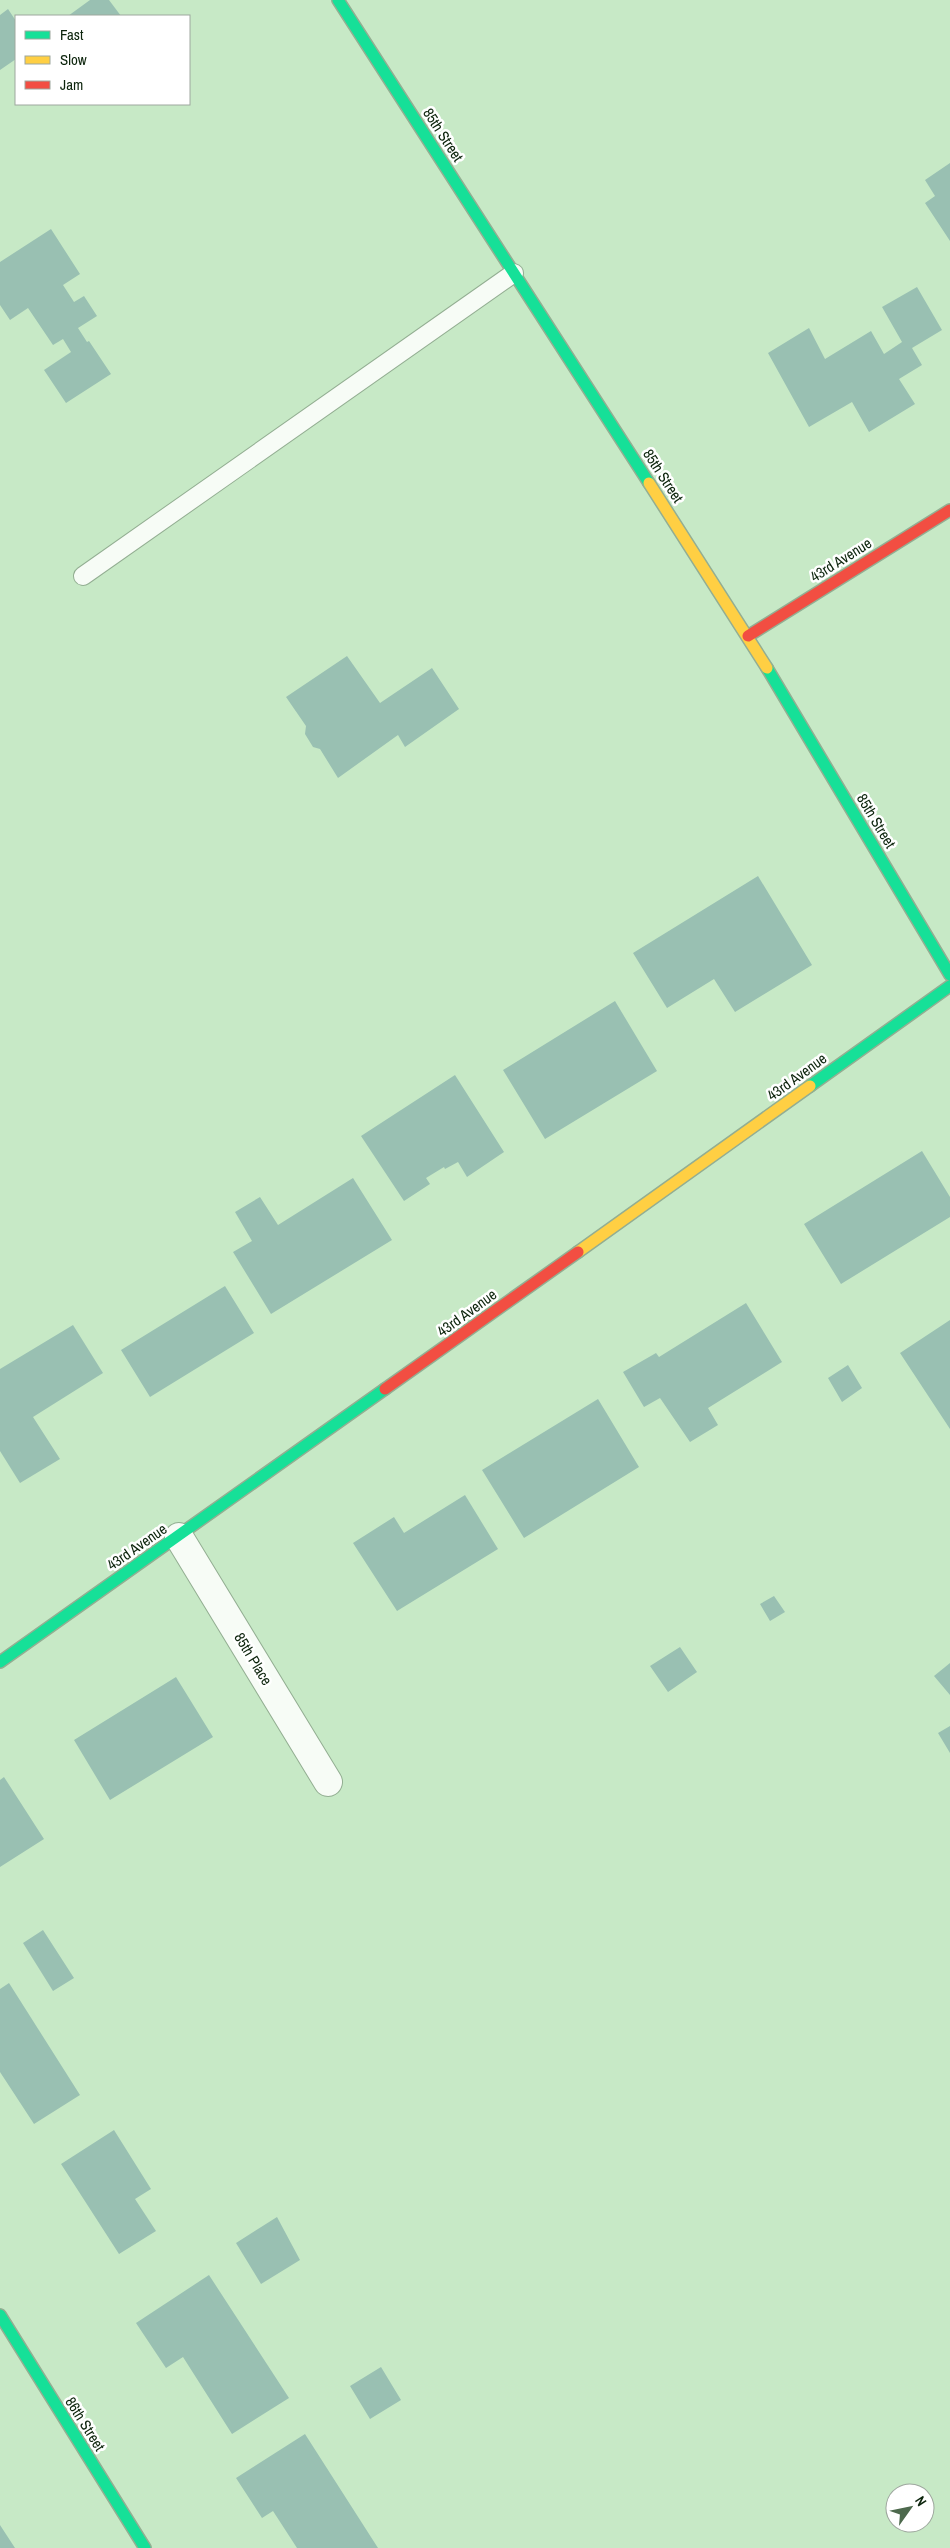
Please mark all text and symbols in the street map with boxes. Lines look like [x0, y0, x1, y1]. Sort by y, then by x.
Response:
legend [15, 15, 190, 105]
text: Fast [60, 24, 84, 45]
text: Slow [60, 49, 87, 70]
text: Jam [60, 74, 83, 95]
street label: 85th Street [418, 104, 469, 166]
street label: 85th Street [638, 445, 689, 507]
street label: 43rd Avenue [806, 532, 876, 587]
street label: 85th Street [852, 790, 901, 852]
street label: 43rd Avenue [763, 1048, 831, 1105]
street label: 43rd Avenue [433, 1284, 501, 1341]
street label: 43rd Avenue [102, 1518, 171, 1575]
street label: 85th Place [229, 1628, 277, 1689]
street label: 86th Street [61, 2393, 111, 2455]
north arrow [885, 2483, 935, 2533]
text: N [911, 2493, 931, 2509]

